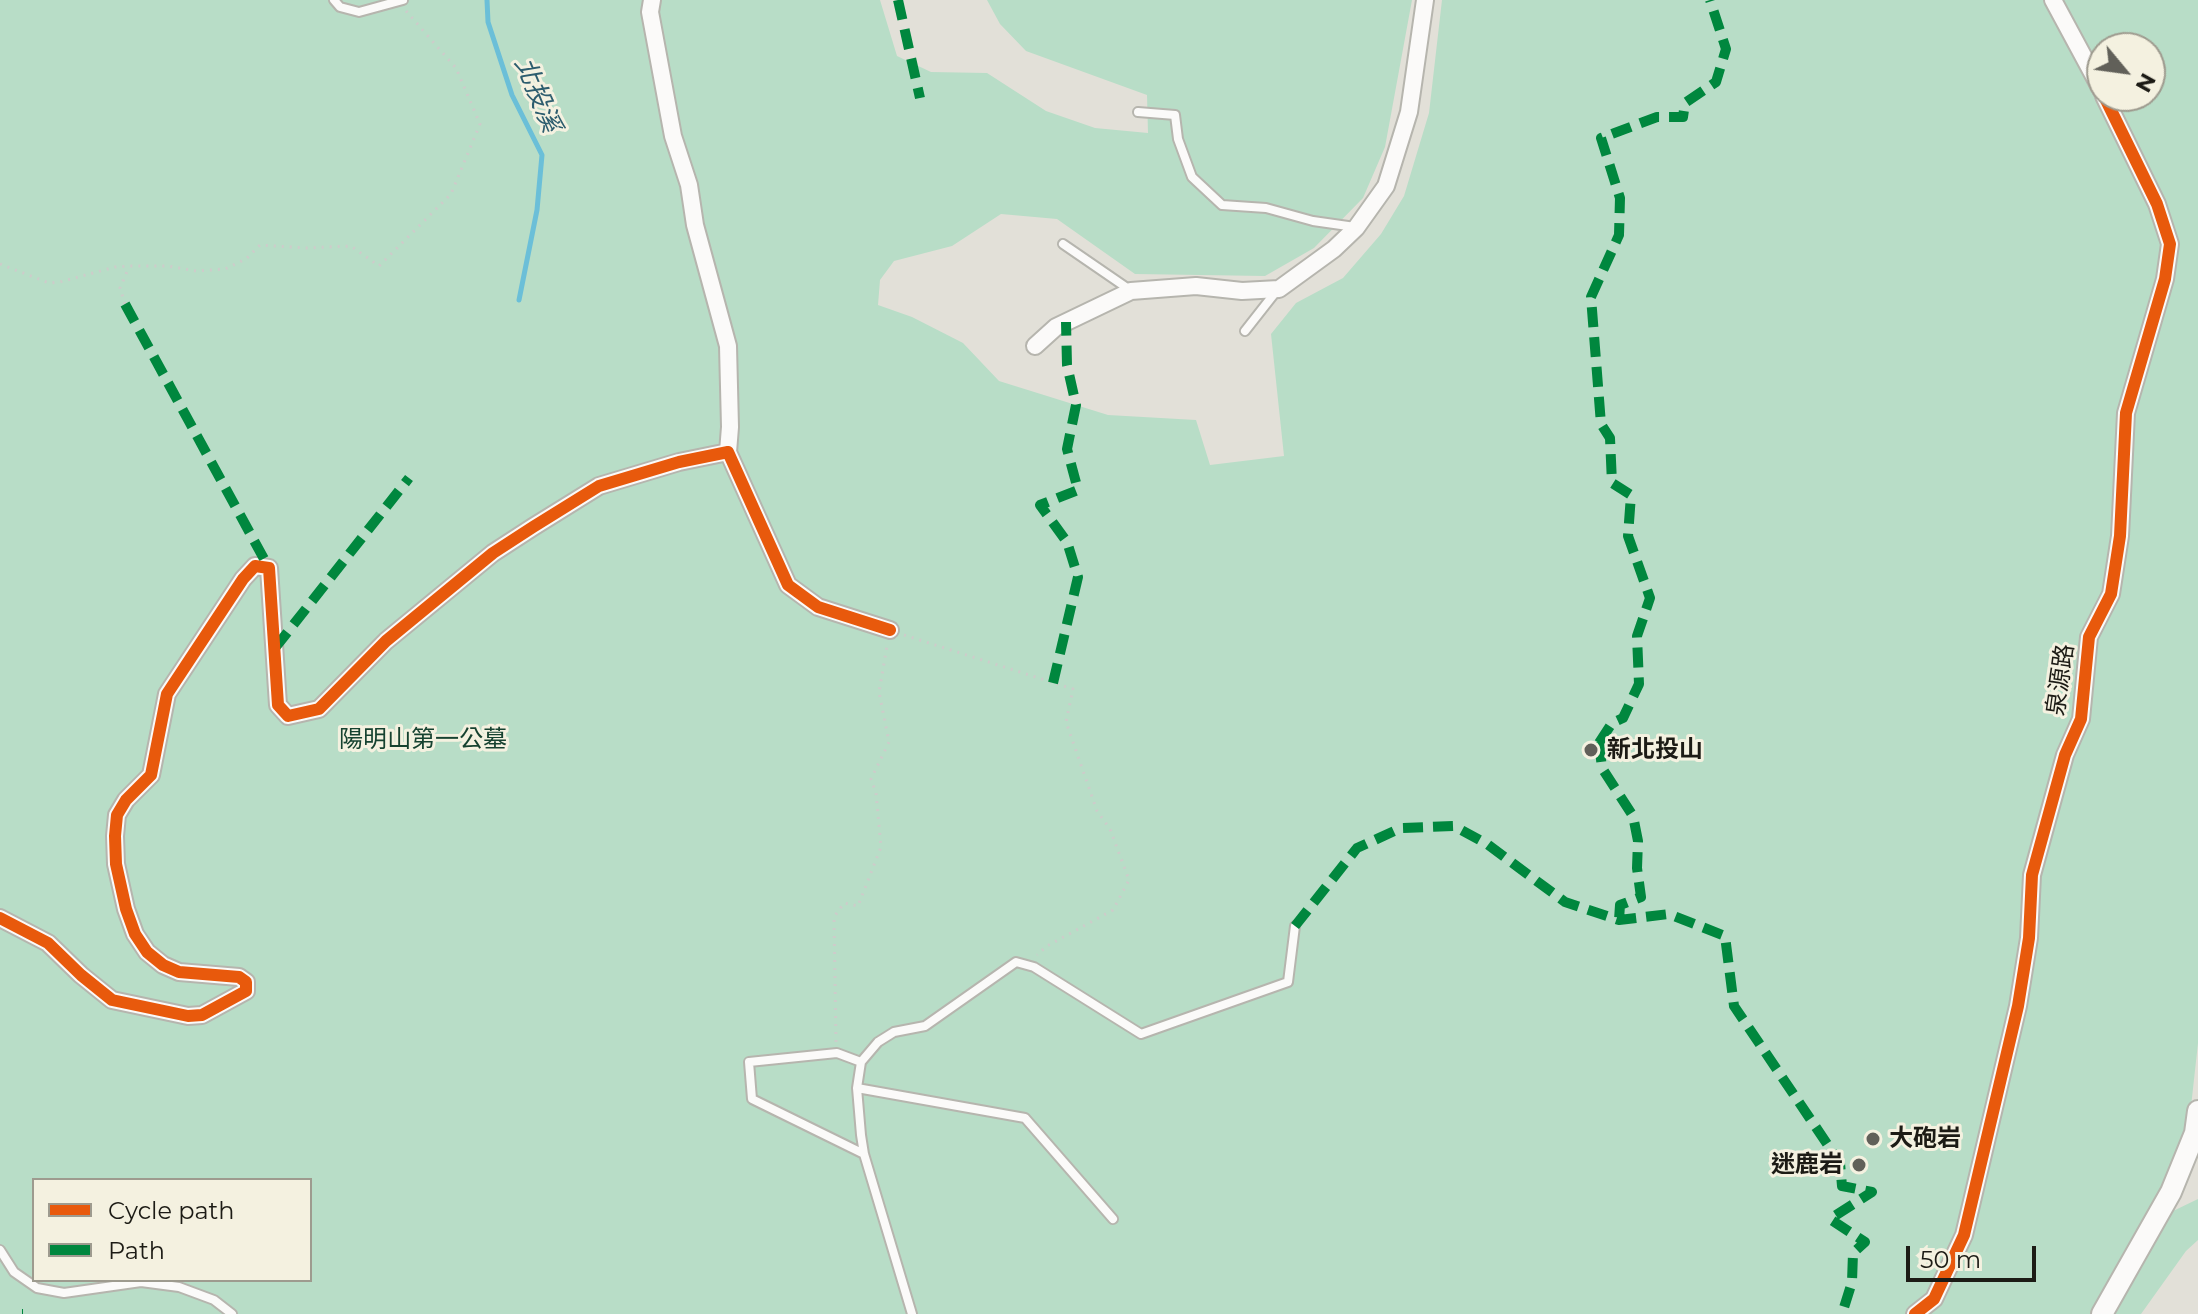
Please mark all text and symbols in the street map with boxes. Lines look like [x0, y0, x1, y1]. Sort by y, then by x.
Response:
north arrow [2086, 32, 2166, 112]
water label: 北投溪 [507, 53, 567, 137]
text: N [2130, 69, 2162, 97]
street label: 泉源路 [2042, 642, 2080, 718]
park label: 陽明山第一公墓 [339, 726, 507, 754]
place label: 新北投山 [1607, 736, 1703, 764]
marker: 新北投山 [1582, 741, 1600, 759]
place label: 大砲岩 [1889, 1125, 1961, 1153]
marker: 大砲岩 [1864, 1130, 1882, 1148]
place label: 迷鹿岩 [1771, 1151, 1843, 1179]
marker: 迷鹿岩 [1850, 1156, 1868, 1174]
legend [32, 1178, 312, 1282]
text: Cycle path [108, 1196, 235, 1225]
scale bar [1910, 1230, 2040, 1280]
text: Path [108, 1236, 165, 1265]
text: 50 m [1920, 1245, 1981, 1274]

